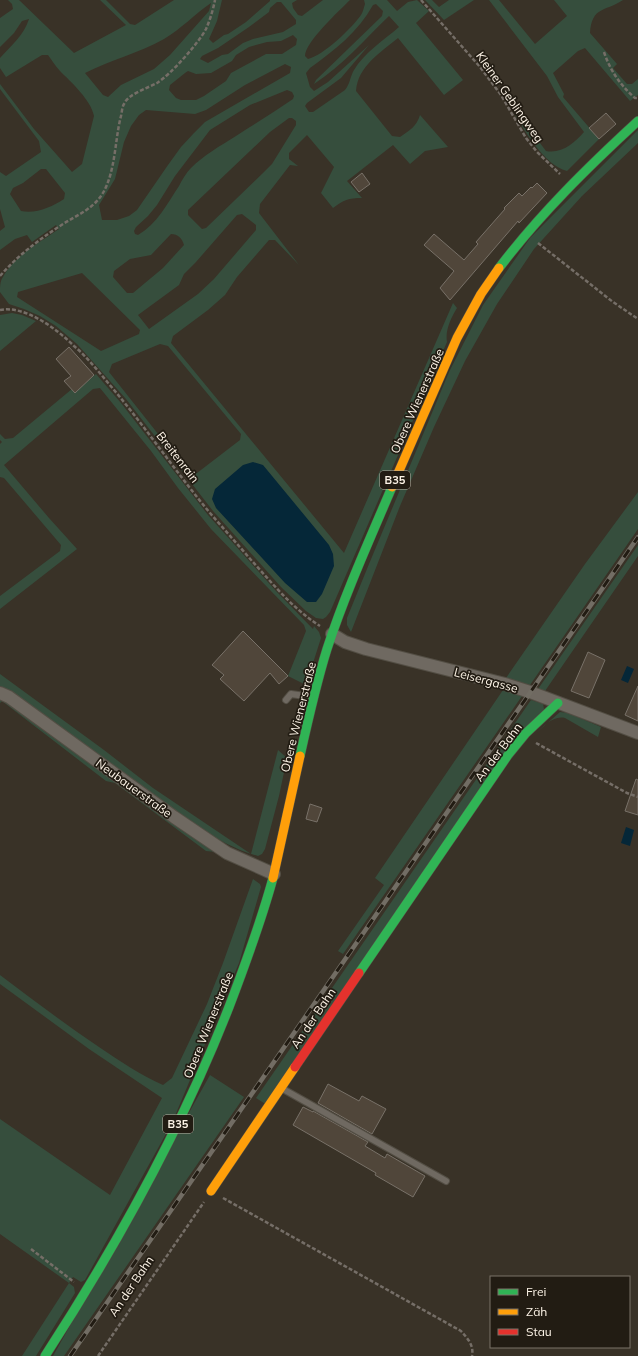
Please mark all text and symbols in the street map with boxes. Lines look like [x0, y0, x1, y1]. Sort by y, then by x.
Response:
street label: Kleiner Geblingweg [473, 49, 547, 145]
street label: Obere Wienerstraße [387, 346, 447, 456]
street label: Breitenrain [153, 428, 203, 486]
road number: B35 [380, 471, 410, 489]
street label: Obere Wienerstraße [277, 660, 319, 774]
street label: Leisergasse [452, 664, 520, 696]
street label: An der Bahn [471, 720, 525, 784]
street label: Neubauerstraße [93, 755, 175, 821]
street label: Obere Wienerstraße [180, 970, 236, 1080]
street label: An der Bahn [287, 985, 339, 1051]
road number: B35 [163, 1115, 193, 1133]
street label: An der Bahn [105, 1253, 157, 1319]
legend [490, 1276, 630, 1348]
text: Frei [526, 1284, 546, 1299]
text: Zäh [526, 1304, 547, 1319]
text: Stau [526, 1324, 552, 1339]

